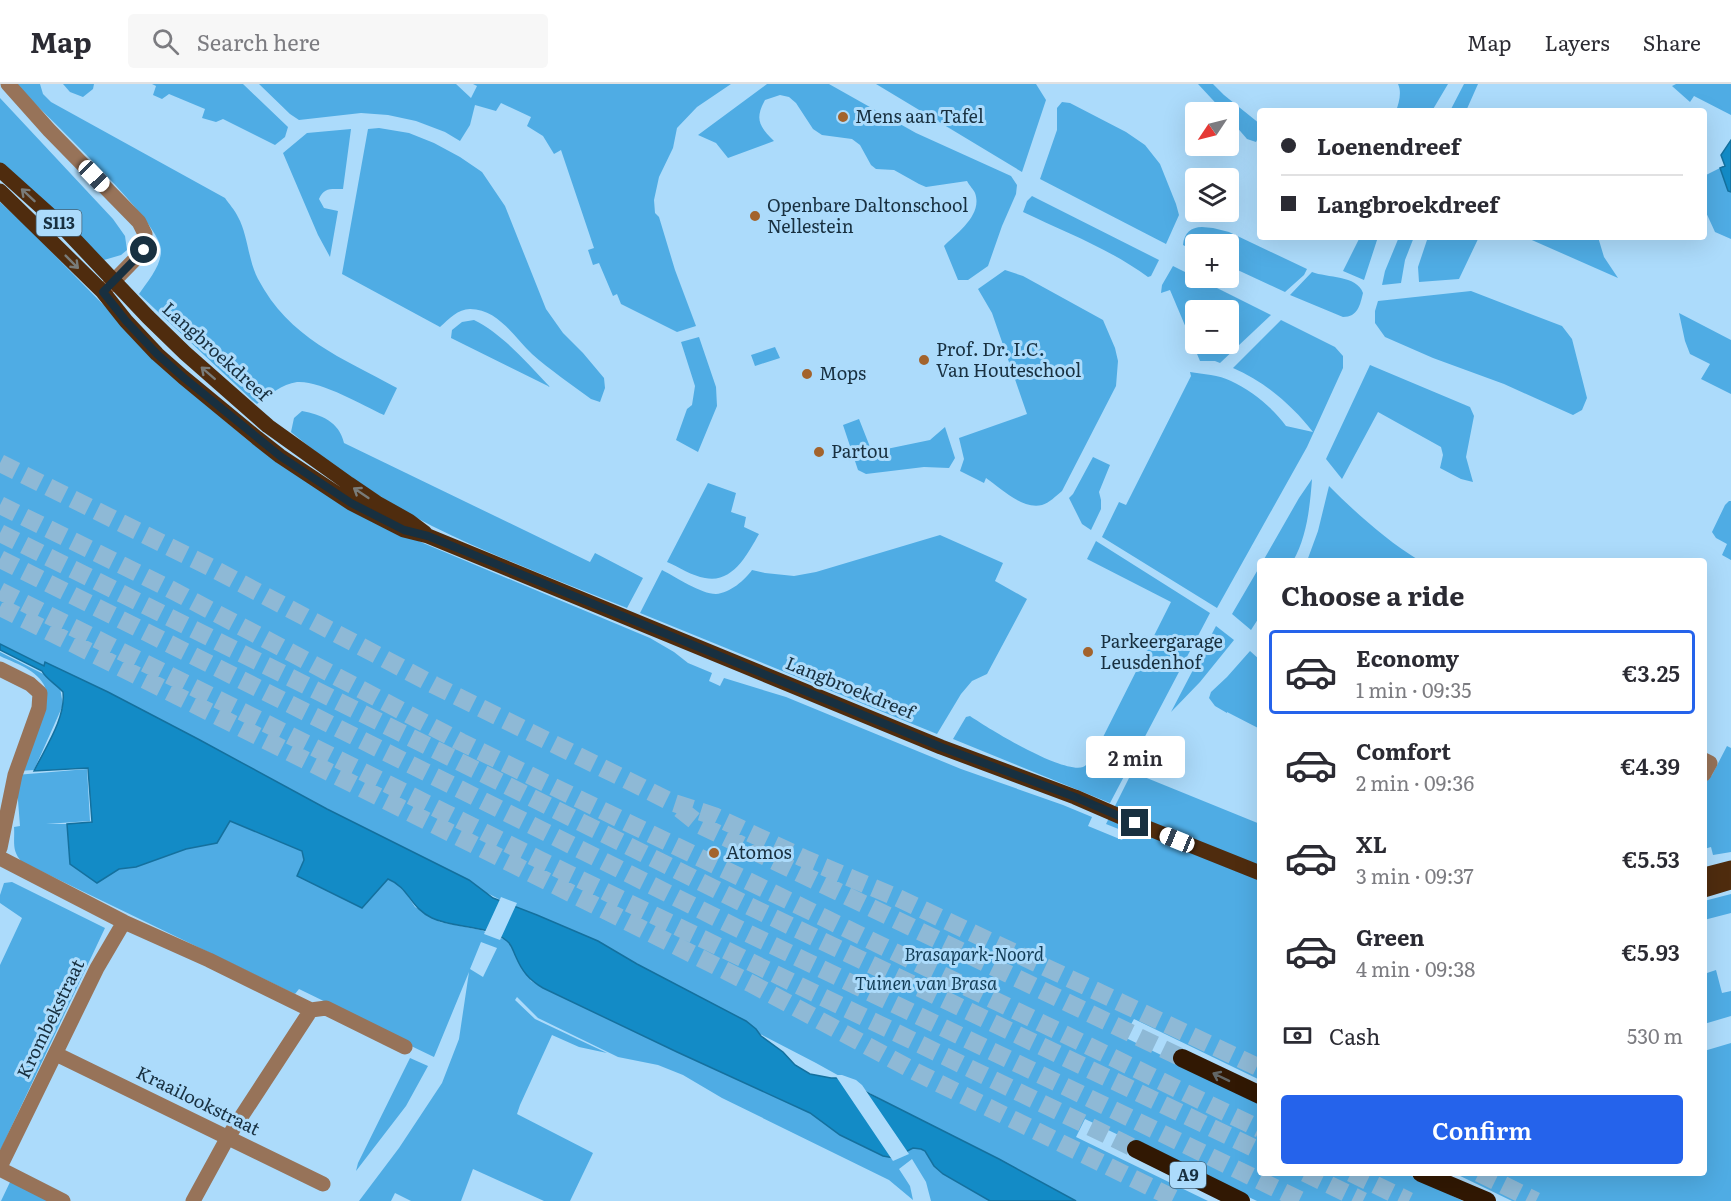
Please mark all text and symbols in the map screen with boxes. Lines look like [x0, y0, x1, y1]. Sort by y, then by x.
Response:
search box [128, 14, 548, 68]
text: Map [30, 20, 92, 62]
icon: search [149, 25, 182, 58]
text: Search here [197, 25, 320, 58]
text: Map [1467, 26, 1512, 57]
text: Layers [1545, 26, 1610, 57]
text: Share [1643, 26, 1701, 57]
place label: Mens aan Tafel [855, 102, 984, 129]
north arrow [1185, 102, 1239, 156]
map controls [1185, 102, 1239, 354]
marker: Mens aan Tafel [836, 110, 850, 124]
text: Loenendreef [1317, 129, 1460, 162]
car [75, 157, 113, 195]
button: layers [1185, 168, 1239, 222]
one-way arrow [21, 187, 36, 202]
text: Langbroekdreef [1317, 187, 1499, 220]
place label: Openbare Daltonschool Nellestein [767, 191, 968, 239]
marker: Openbare Daltonschool Nellestein [748, 209, 762, 223]
road number: S113 [36, 210, 82, 236]
button: + [1185, 234, 1239, 288]
route start [130, 236, 157, 263]
one-way arrow [64, 254, 79, 269]
street label: Langbroekdreef [157, 295, 278, 408]
button: − [1185, 300, 1239, 354]
place label: Prof. Dr. I.C. Van Houteschool [936, 335, 1081, 383]
marker: Prof. Dr. I.C. Van Houteschool [917, 353, 931, 367]
place label: Mops [819, 359, 866, 386]
one-way arrow [200, 366, 215, 380]
marker: Mops [800, 367, 814, 381]
place label: Partou [831, 437, 889, 464]
marker: Partou [812, 445, 826, 459]
one-way arrow [353, 486, 370, 499]
text: Choose a ride [1281, 574, 1464, 614]
place label: Parkeergarage Leusdenhof [1100, 627, 1223, 675]
text: Economy [1356, 641, 1459, 674]
marker: Parkeergarage Leusdenhof [1081, 645, 1095, 659]
icon: car [1284, 645, 1338, 699]
street label: Langbroekdreef [782, 648, 921, 726]
text: €3.25 [1622, 656, 1680, 689]
text: 1 min · 09:35 [1356, 674, 1471, 704]
text: Comfort [1356, 734, 1451, 767]
callout: 2 min [1086, 736, 1184, 778]
icon: car [1284, 738, 1338, 792]
text: 2 min [1108, 742, 1163, 772]
text: €4.39 [1620, 749, 1680, 782]
text: 2 min · 09:36 [1356, 767, 1474, 797]
route end [1121, 809, 1148, 836]
car [1157, 825, 1197, 855]
text: XL [1356, 827, 1387, 860]
icon: car [1284, 831, 1338, 885]
place label: Atomos [726, 838, 792, 865]
text: €5.53 [1622, 842, 1680, 875]
marker: Atomos [707, 846, 721, 860]
text: 3 min · 09:37 [1356, 860, 1474, 890]
text: Green [1356, 920, 1425, 953]
icon: car [1284, 924, 1338, 978]
text: €5.93 [1622, 935, 1680, 968]
park label: Brasapark-Noord [904, 940, 1045, 967]
text: 4 min · 09:38 [1356, 953, 1475, 983]
street label: Krombekstraat [9, 954, 91, 1083]
park label: Tuinen van Brasa [855, 969, 998, 996]
icon: cash [1281, 1019, 1314, 1052]
text: Cash [1329, 1019, 1380, 1052]
text: 530 m [1627, 1020, 1683, 1050]
street label: Kraailookstraat [132, 1058, 266, 1142]
one-way arrow [1212, 1070, 1230, 1082]
button: Confirm [1281, 1095, 1683, 1164]
road number: A9 [1170, 1162, 1206, 1188]

